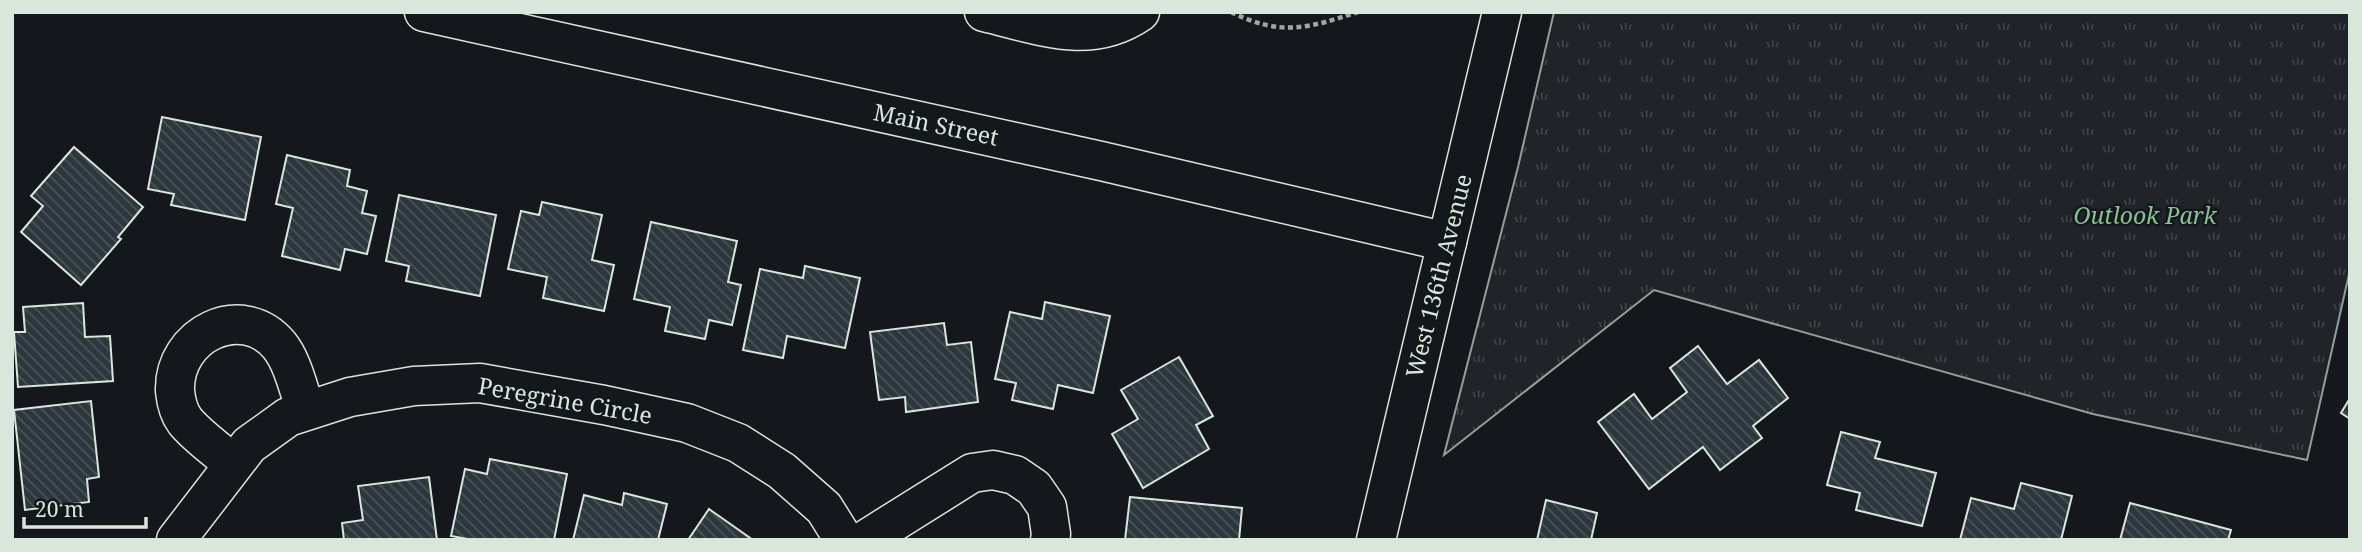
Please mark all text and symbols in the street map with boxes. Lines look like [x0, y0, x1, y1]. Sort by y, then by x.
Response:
street label: Main Street [871, 95, 1002, 153]
street label: West 136th Avenue [1397, 171, 1479, 381]
park label: Outlook Park [2073, 199, 2218, 231]
street label: Peregrine Circle [476, 369, 655, 431]
scale bar [24, 486, 147, 530]
text: 20 m [35, 495, 84, 523]

